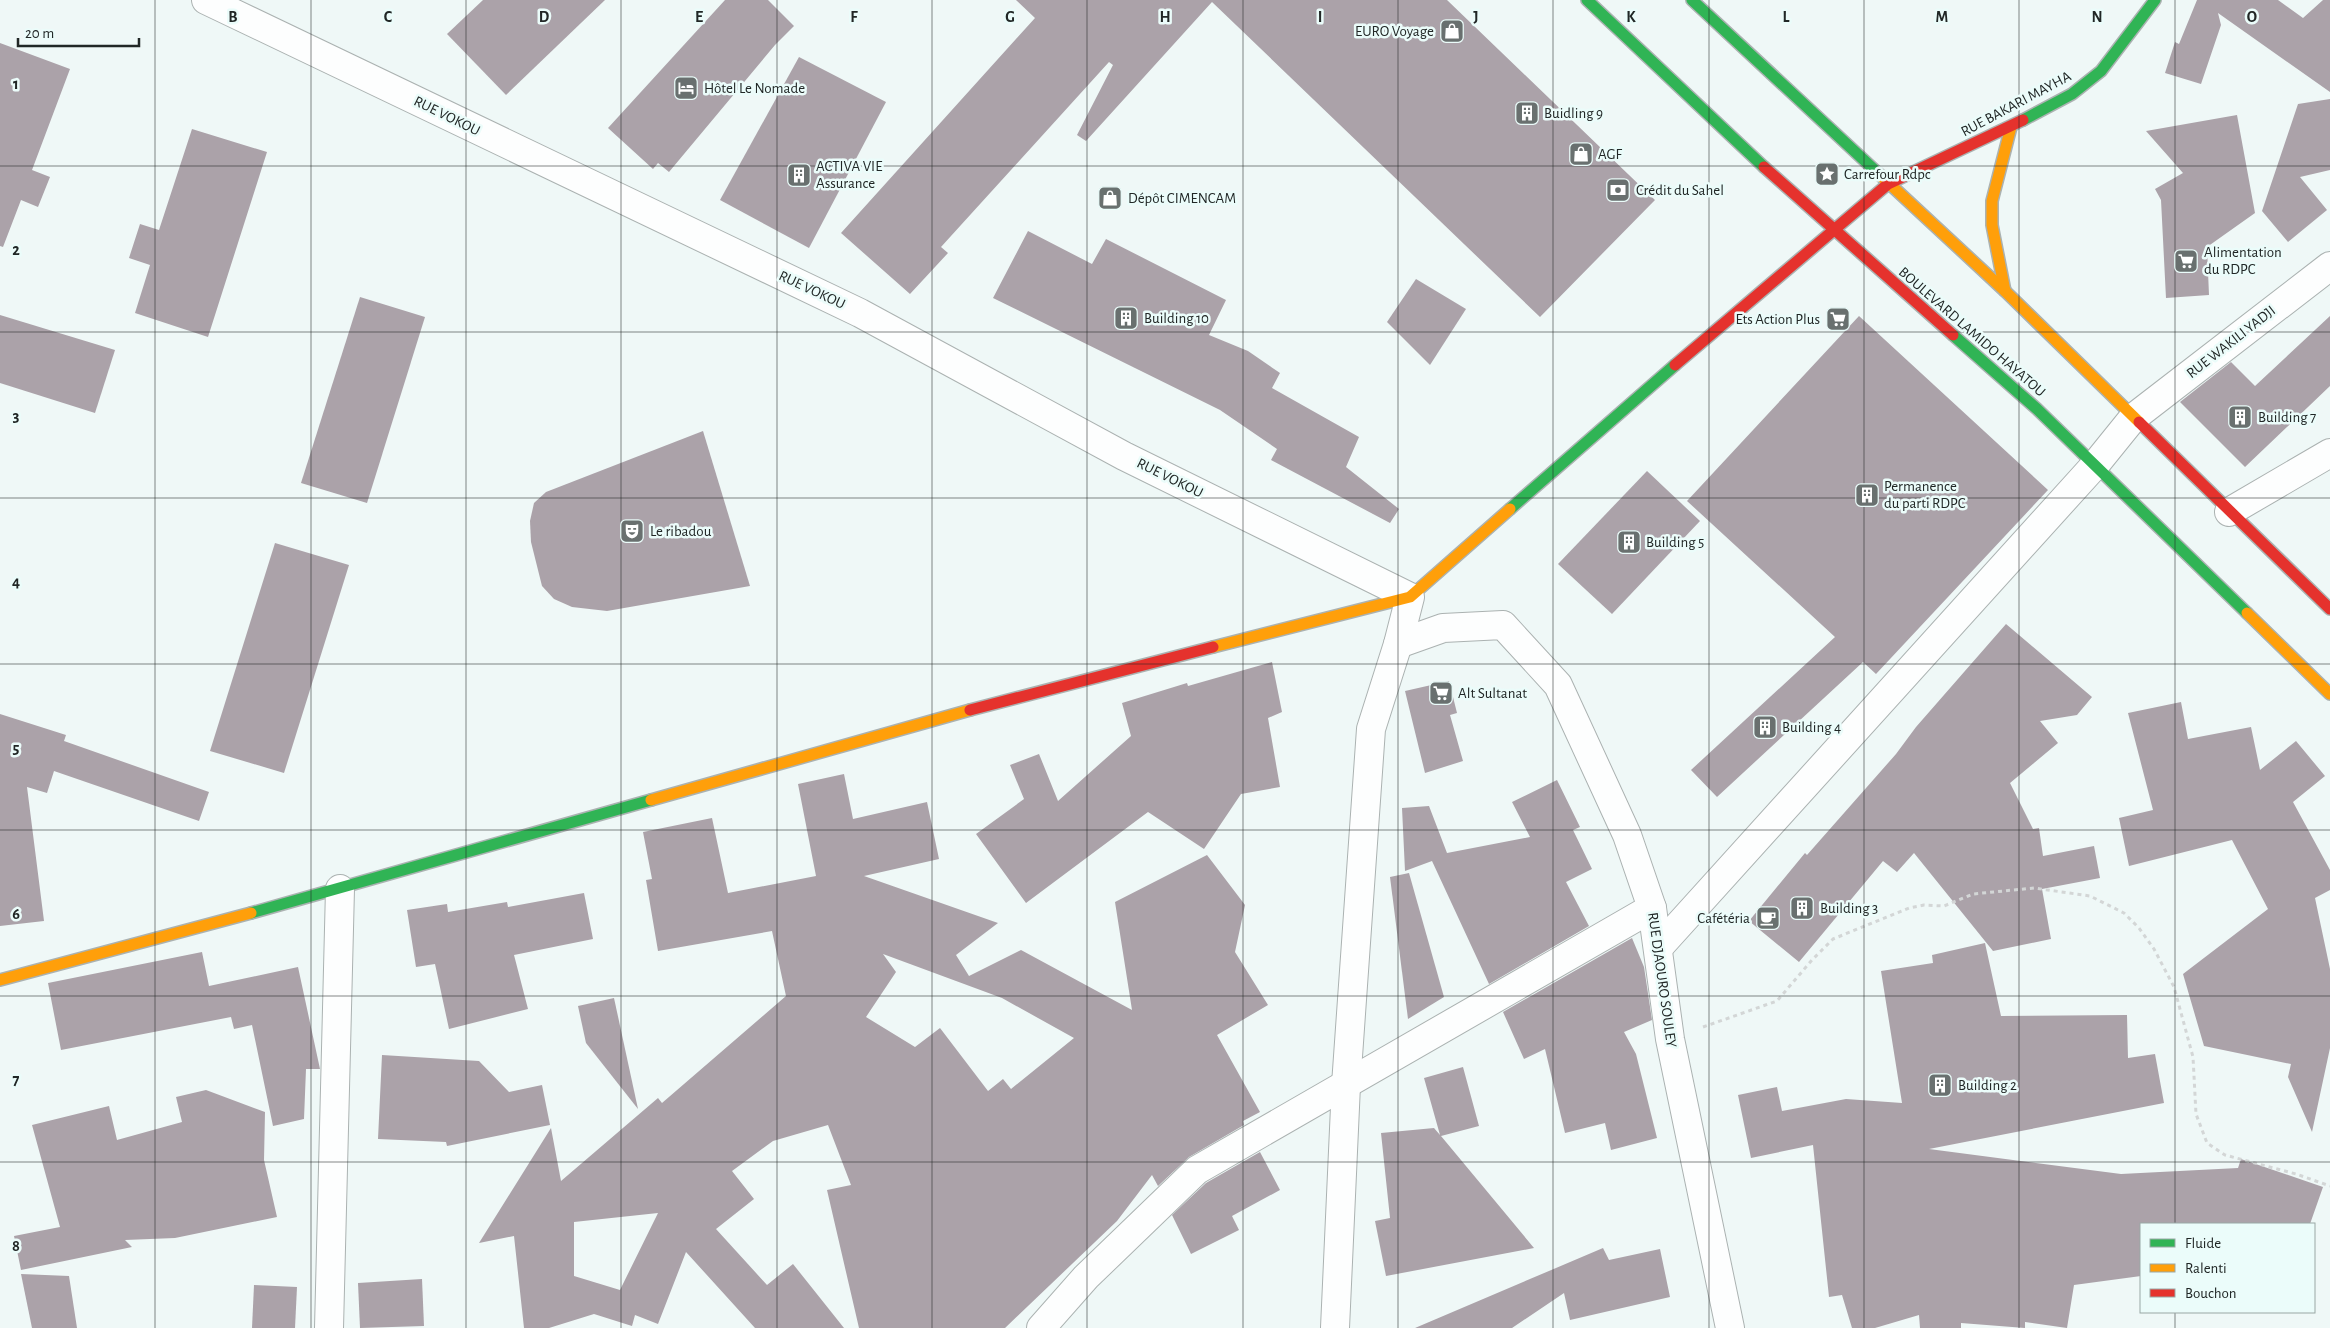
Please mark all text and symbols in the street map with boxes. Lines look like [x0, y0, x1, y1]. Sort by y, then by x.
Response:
text: B [228, 9, 238, 25]
text: C [384, 9, 393, 25]
text: D [539, 9, 550, 25]
text: E [695, 9, 703, 25]
text: F [850, 9, 858, 25]
text: G [1005, 9, 1015, 25]
text: H [1159, 9, 1171, 25]
text: I [1318, 9, 1322, 25]
text: J [1473, 9, 1479, 25]
text: K [1626, 9, 1636, 25]
text: L [1783, 9, 1790, 25]
text: M [1936, 9, 1948, 25]
text: N [2091, 9, 2103, 25]
text: O [2247, 9, 2257, 25]
scale bar [18, 15, 139, 47]
shop icon: EURO Voyage [1439, 18, 1465, 44]
place label: EURO Voyage [1355, 24, 1434, 39]
text: 20 m [25, 26, 54, 41]
street label: RUE BAKARI MAYHA [1959, 69, 2074, 139]
hotel icon: Hôtel Le Nomade [673, 75, 699, 101]
text: 1 [13, 76, 19, 92]
place label: Hôtel Le Nomade [704, 81, 805, 96]
street label: RUE VOKOU [412, 94, 482, 138]
building icon: Buidling 9 [1514, 100, 1540, 126]
place label: Buidling 9 [1544, 106, 1603, 121]
shop icon: AGF [1568, 141, 1594, 167]
place label: AGF [1598, 147, 1622, 162]
place label: ACTIVA VIE Assurance [816, 159, 882, 191]
place icon: Carrefour Rdpc [1814, 161, 1840, 187]
building icon: ACTIVA VIE Assurance [786, 162, 812, 188]
place label: Carrefour Rdpc [1844, 167, 1931, 182]
bank icon: Crédit du Sahel [1605, 177, 1631, 203]
place label: Crédit du Sahel [1636, 183, 1724, 198]
shop icon: Dépôt CIMENCAM [1097, 185, 1123, 211]
place label: Dépôt CIMENCAM [1128, 191, 1236, 206]
text: 2 [12, 242, 20, 258]
place label: Alimentation du RDPC [2204, 245, 2282, 277]
supermarket icon: Alimentation du RDPC [2173, 248, 2199, 274]
street label: BOULEVARD LAMIDO HAYATOU [1896, 264, 2048, 400]
street label: RUE VOKOU [776, 268, 848, 312]
street label: RUE WAKILI YADJI [2184, 303, 2278, 381]
building icon: Building 10 [1113, 305, 1139, 331]
supermarket icon: Ets Action Plus [1825, 306, 1851, 332]
place label: Building 10 [1144, 311, 1209, 326]
place label: Ets Action Plus [1736, 312, 1820, 327]
building icon: Building 7 [2227, 404, 2253, 430]
text: 3 [13, 408, 20, 424]
place label: Building 7 [2258, 410, 2316, 425]
street label: RUE VOKOU [1135, 456, 1205, 500]
place label: Permanence du parti RDPC [1884, 479, 1966, 511]
building icon: Permanence du parti RDPC [1854, 482, 1880, 508]
theatre icon: Le ribadou [619, 518, 645, 544]
place label: Le ribadou [650, 524, 712, 539]
building icon: Building 5 [1616, 529, 1642, 555]
place label: Building 5 [1646, 535, 1704, 550]
text: 4 [12, 574, 20, 590]
supermarket icon: Alt Sultanat [1428, 680, 1454, 706]
place label: Alt Sultanat [1458, 686, 1527, 701]
building icon: Building 4 [1752, 714, 1778, 740]
place label: Building 4 [1782, 720, 1841, 735]
text: 5 [13, 740, 20, 756]
building icon: Building 3 [1789, 895, 1815, 921]
place label: Building 3 [1820, 901, 1878, 916]
cafe icon: Cafétéria [1755, 905, 1781, 931]
text: 6 [12, 906, 20, 922]
street label: RUE DJAOURO SOULEY [1645, 911, 1679, 1049]
place label: Cafétéria [1697, 911, 1750, 926]
text: 7 [13, 1072, 20, 1088]
building icon: Building 2 [1927, 1072, 1953, 1098]
place label: Building 2 [1958, 1078, 2017, 1093]
legend [2140, 1223, 2315, 1313]
text: Fluide [2185, 1236, 2221, 1251]
text: 8 [12, 1238, 20, 1254]
text: Ralenti [2185, 1261, 2227, 1276]
text: Bouchon [2185, 1286, 2236, 1301]

